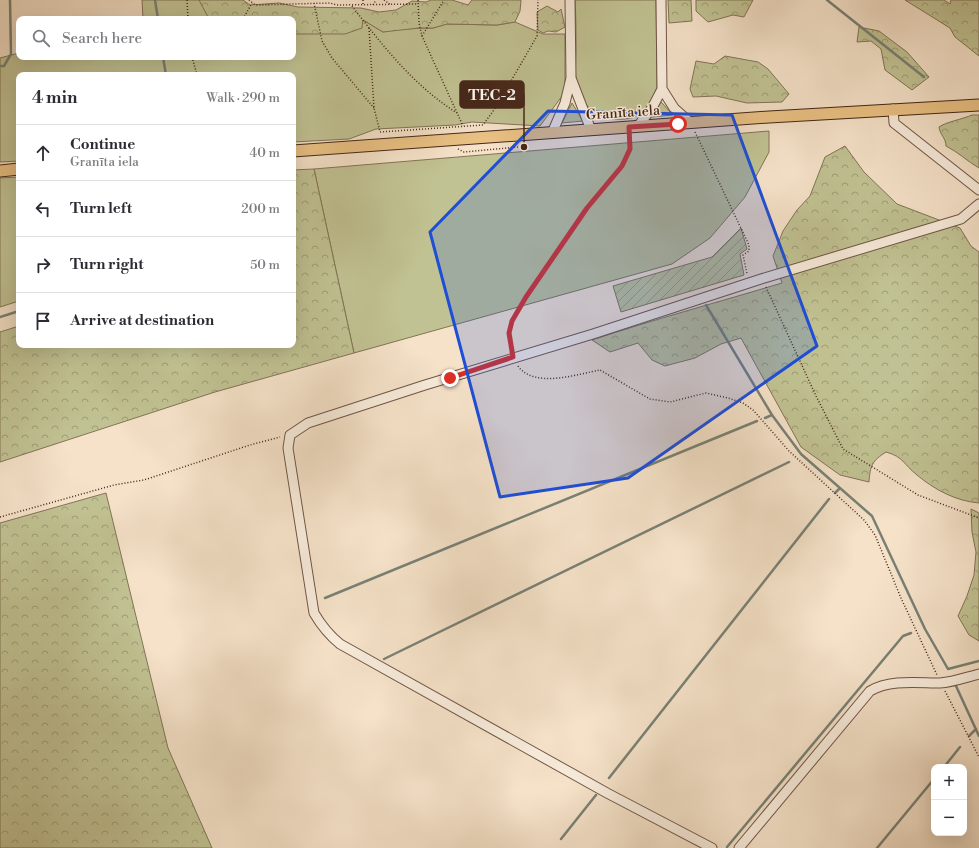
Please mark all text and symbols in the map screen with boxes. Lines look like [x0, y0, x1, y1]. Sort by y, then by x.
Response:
search box [16, 16, 296, 60]
icon: search [30, 27, 52, 49]
text: Search here [62, 29, 142, 48]
callout: TEC-2 [460, 81, 524, 108]
text: TEC-2 [468, 86, 516, 105]
text: 4 min [32, 87, 77, 109]
text: Walk · 290 m [206, 90, 280, 106]
street label: Granīta iela [585, 101, 662, 125]
route start [669, 115, 687, 133]
text: Continue [70, 135, 135, 154]
icon: ahead [32, 142, 54, 164]
text: 40 m [250, 145, 280, 161]
text: Granīta iela [70, 154, 139, 170]
icon: left [32, 198, 54, 220]
text: Turn left [70, 199, 132, 218]
text: 200 m [241, 201, 280, 217]
icon: right [32, 254, 54, 276]
text: Turn right [70, 255, 144, 274]
text: 50 m [250, 257, 280, 273]
icon: arrive [32, 310, 54, 332]
text: Arrive at destination [70, 311, 214, 330]
route end [441, 369, 459, 387]
map controls [931, 764, 967, 836]
button: + [931, 764, 967, 800]
button: − [931, 800, 967, 836]

